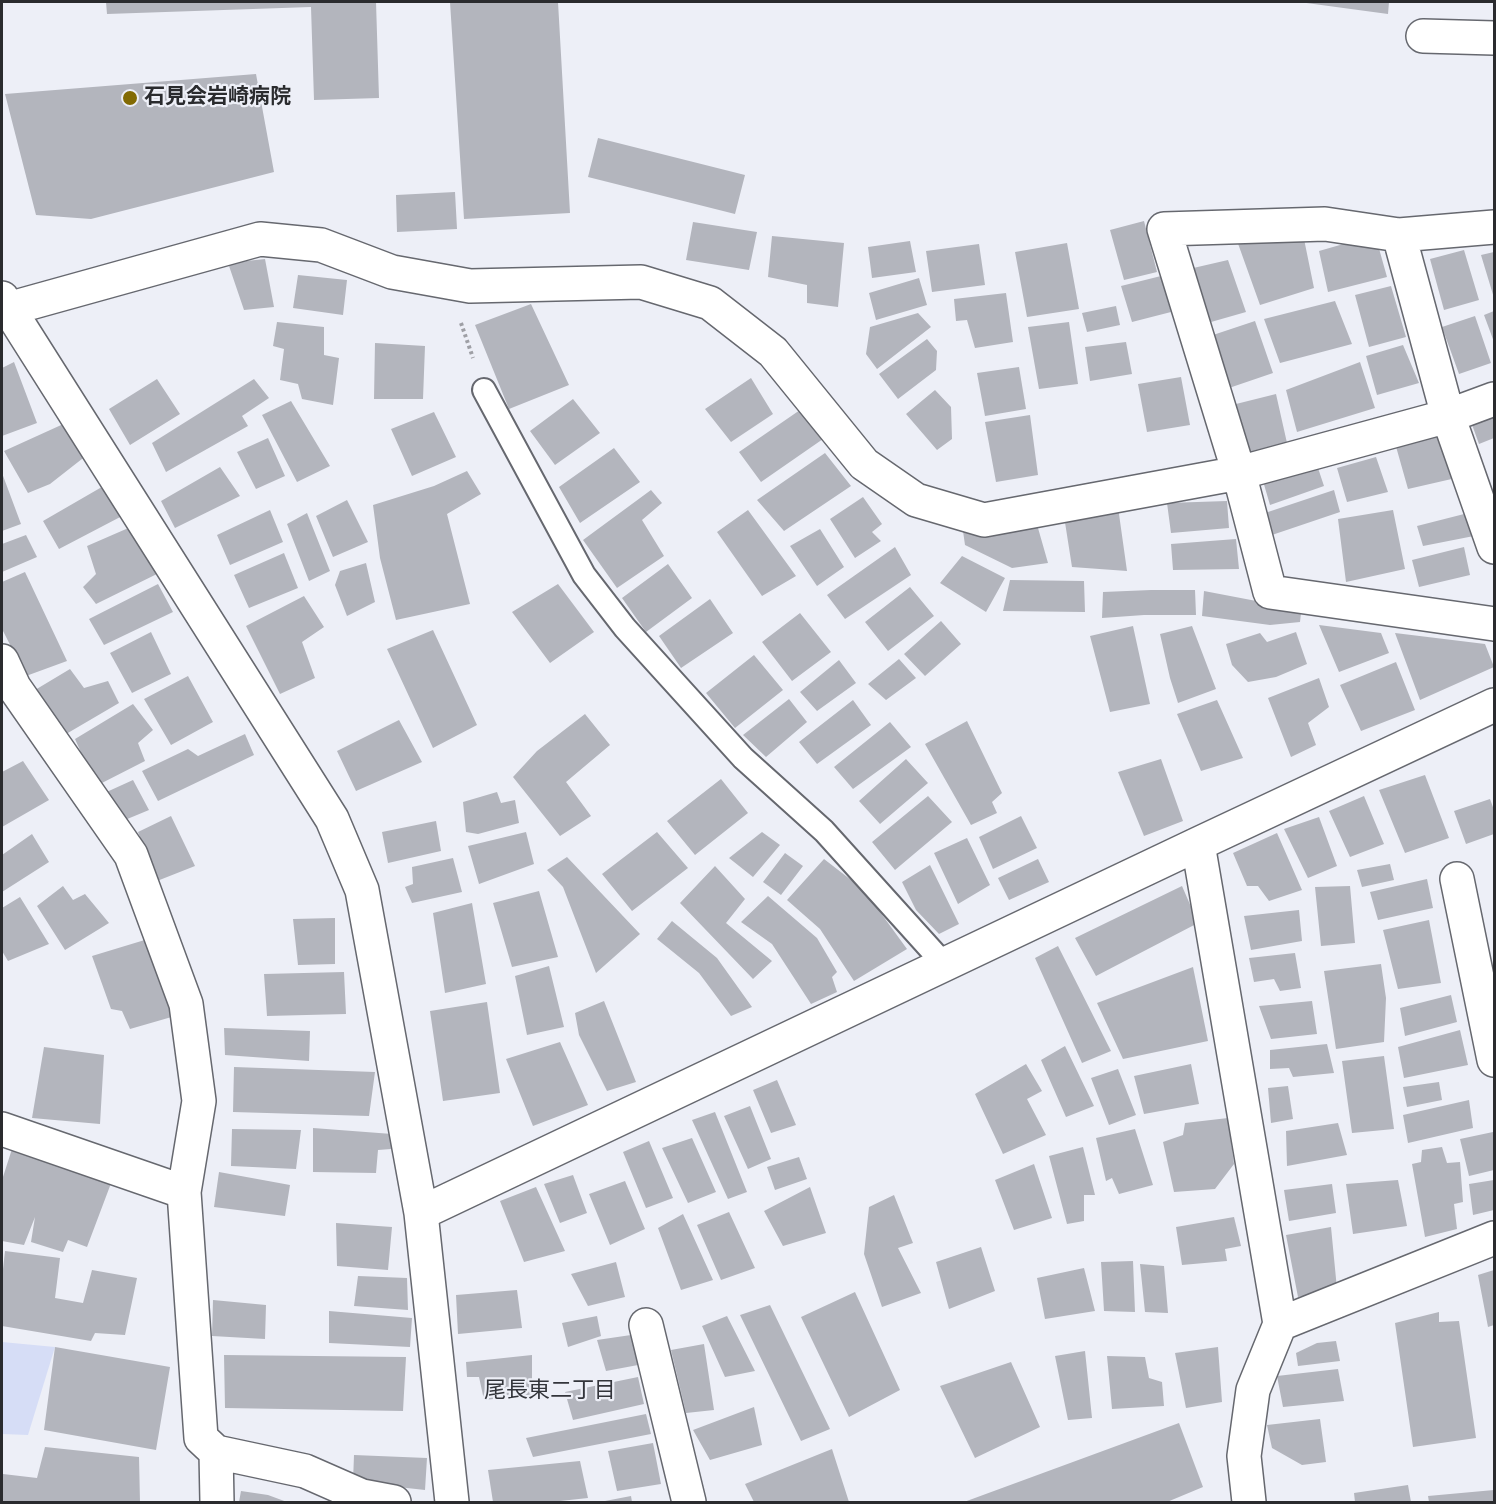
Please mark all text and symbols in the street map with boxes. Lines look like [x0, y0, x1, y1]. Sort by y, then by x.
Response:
place label: 石見会岩崎病院 [144, 85, 291, 111]
marker: 石見会岩崎病院 [121, 89, 139, 107]
district label: 尾長東二丁目 [484, 1378, 616, 1404]

